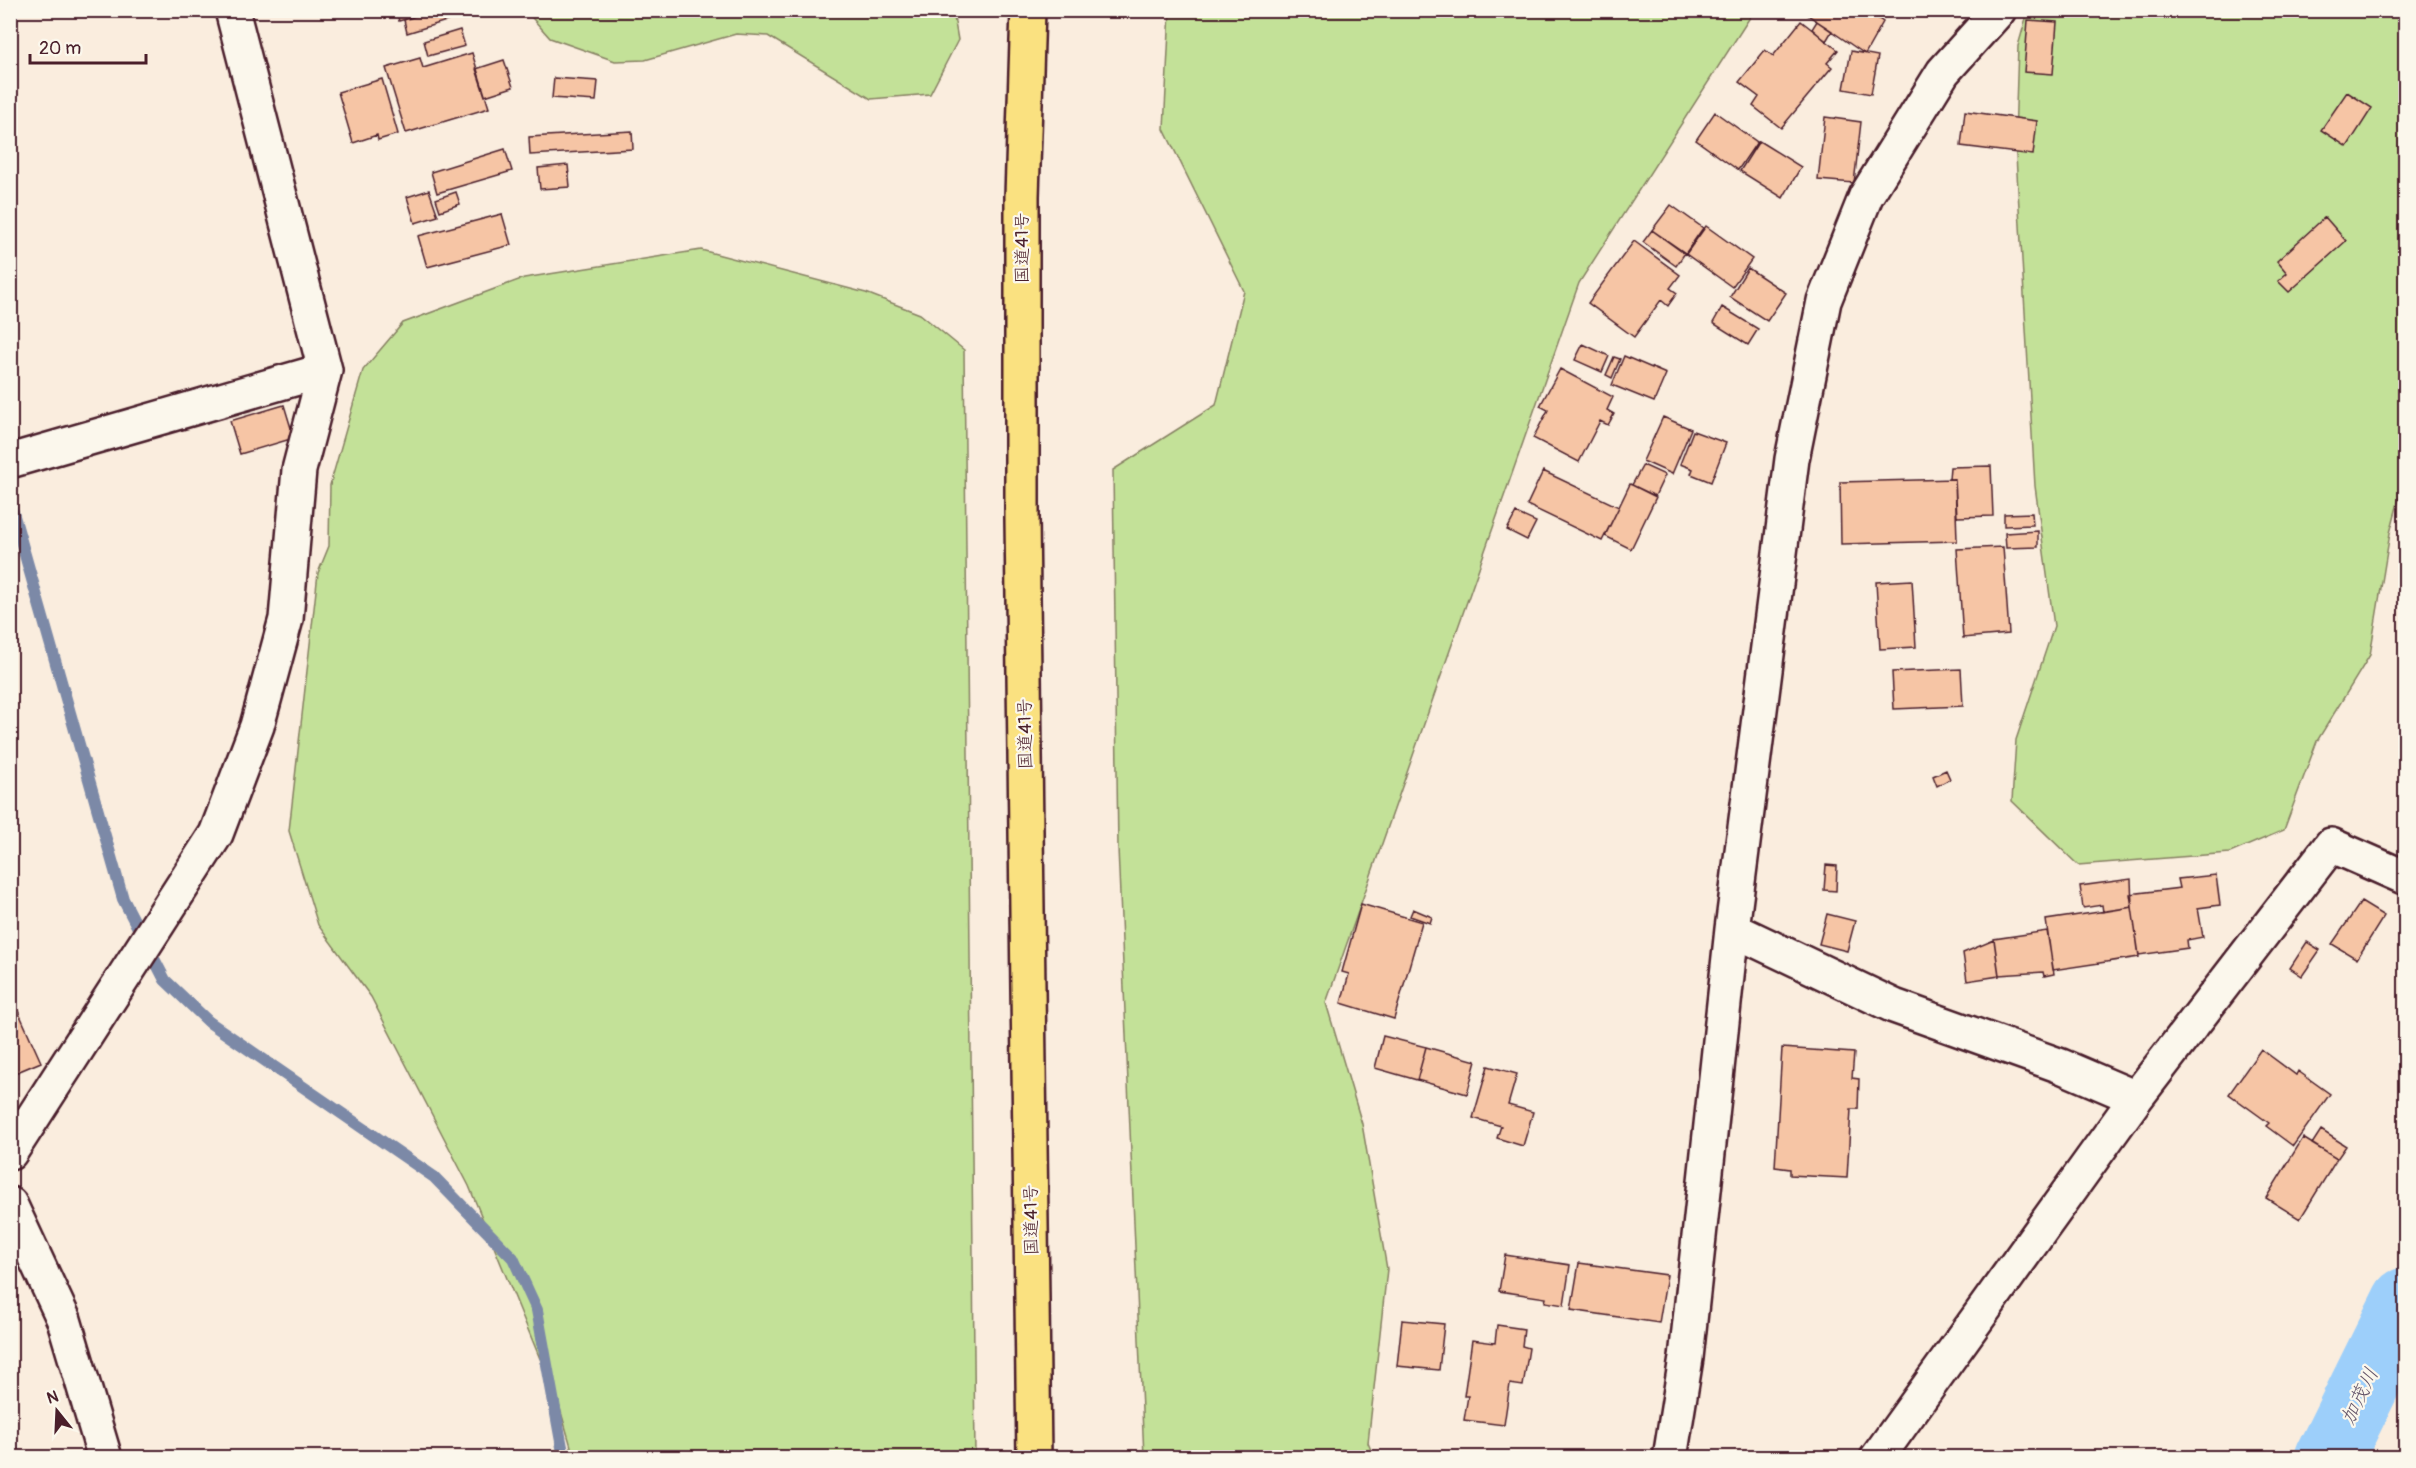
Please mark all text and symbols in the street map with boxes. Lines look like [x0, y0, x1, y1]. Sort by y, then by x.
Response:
scale bar [30, 27, 146, 65]
text: 20 m [39, 37, 81, 60]
street label: 国道41号 [1011, 212, 1034, 284]
street label: 国道41号 [1013, 698, 1038, 770]
street label: 国道41号 [1019, 1184, 1044, 1256]
water label: 加茂川 [2335, 1364, 2384, 1429]
north arrow [27, 1381, 87, 1441]
text: N [44, 1386, 61, 1409]

